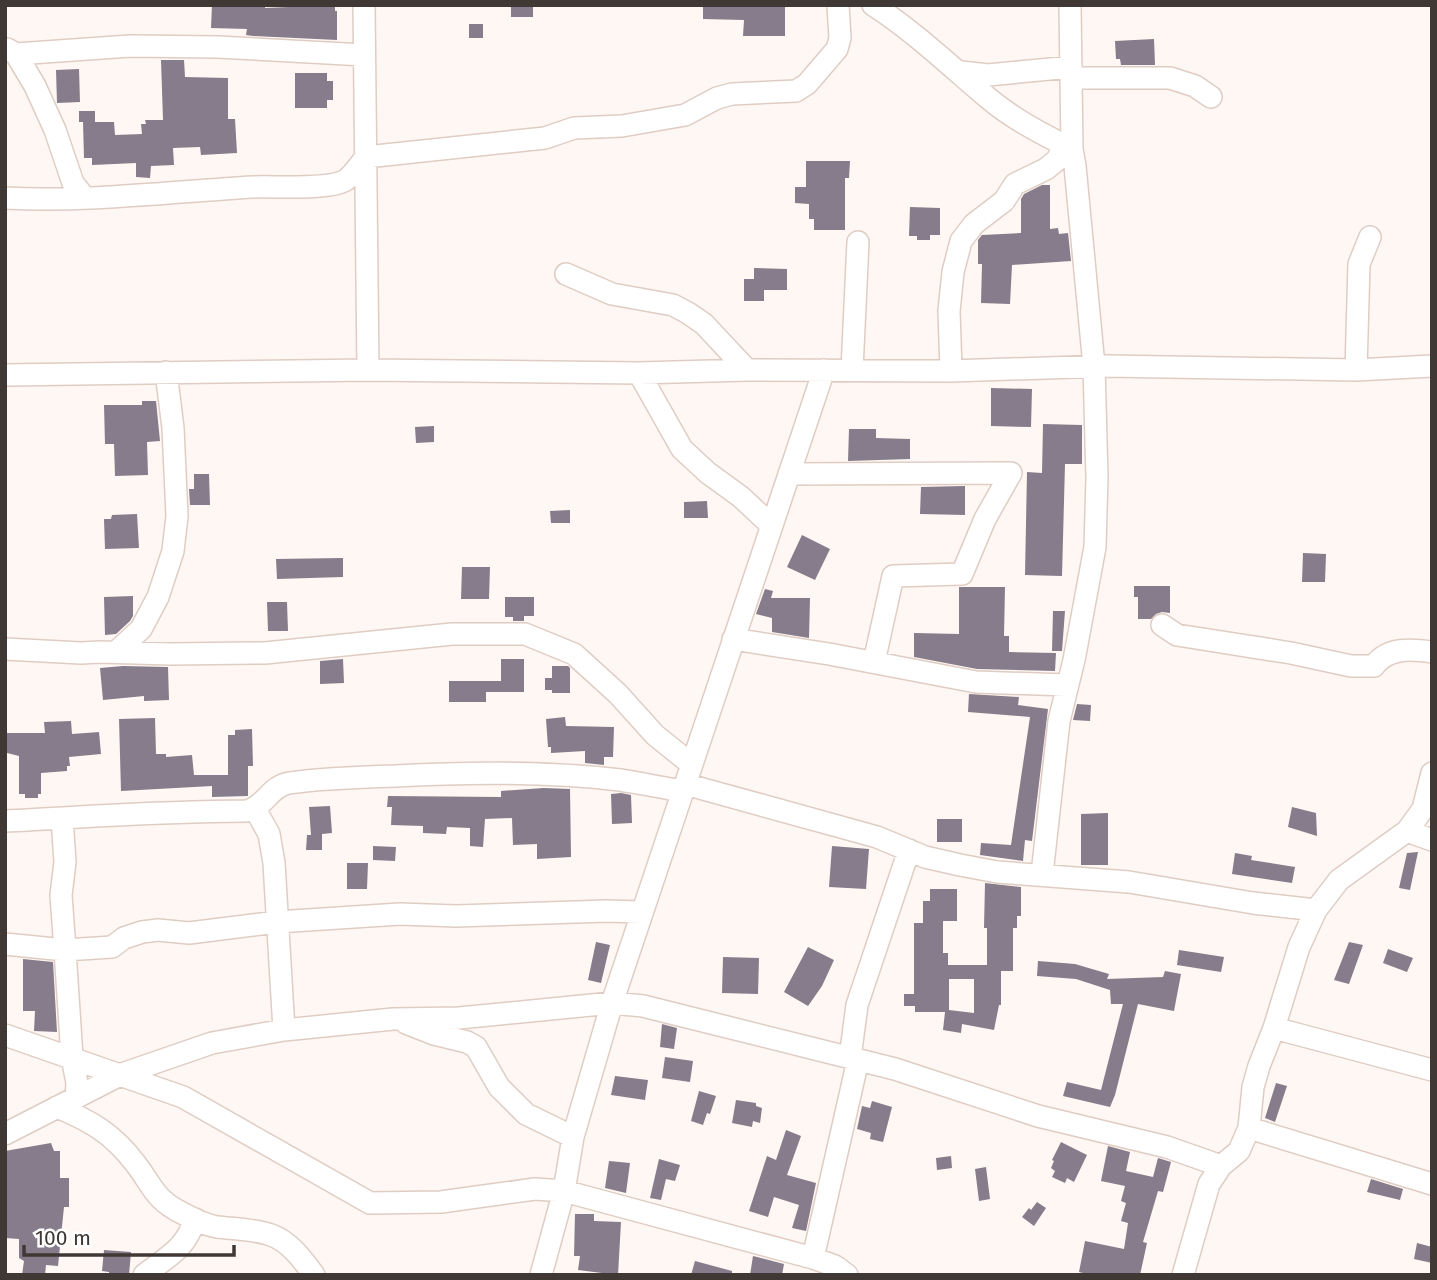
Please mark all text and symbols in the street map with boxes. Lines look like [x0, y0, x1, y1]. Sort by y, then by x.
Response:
scale bar [24, 1214, 234, 1258]
text: 100 m [35, 1225, 91, 1251]

